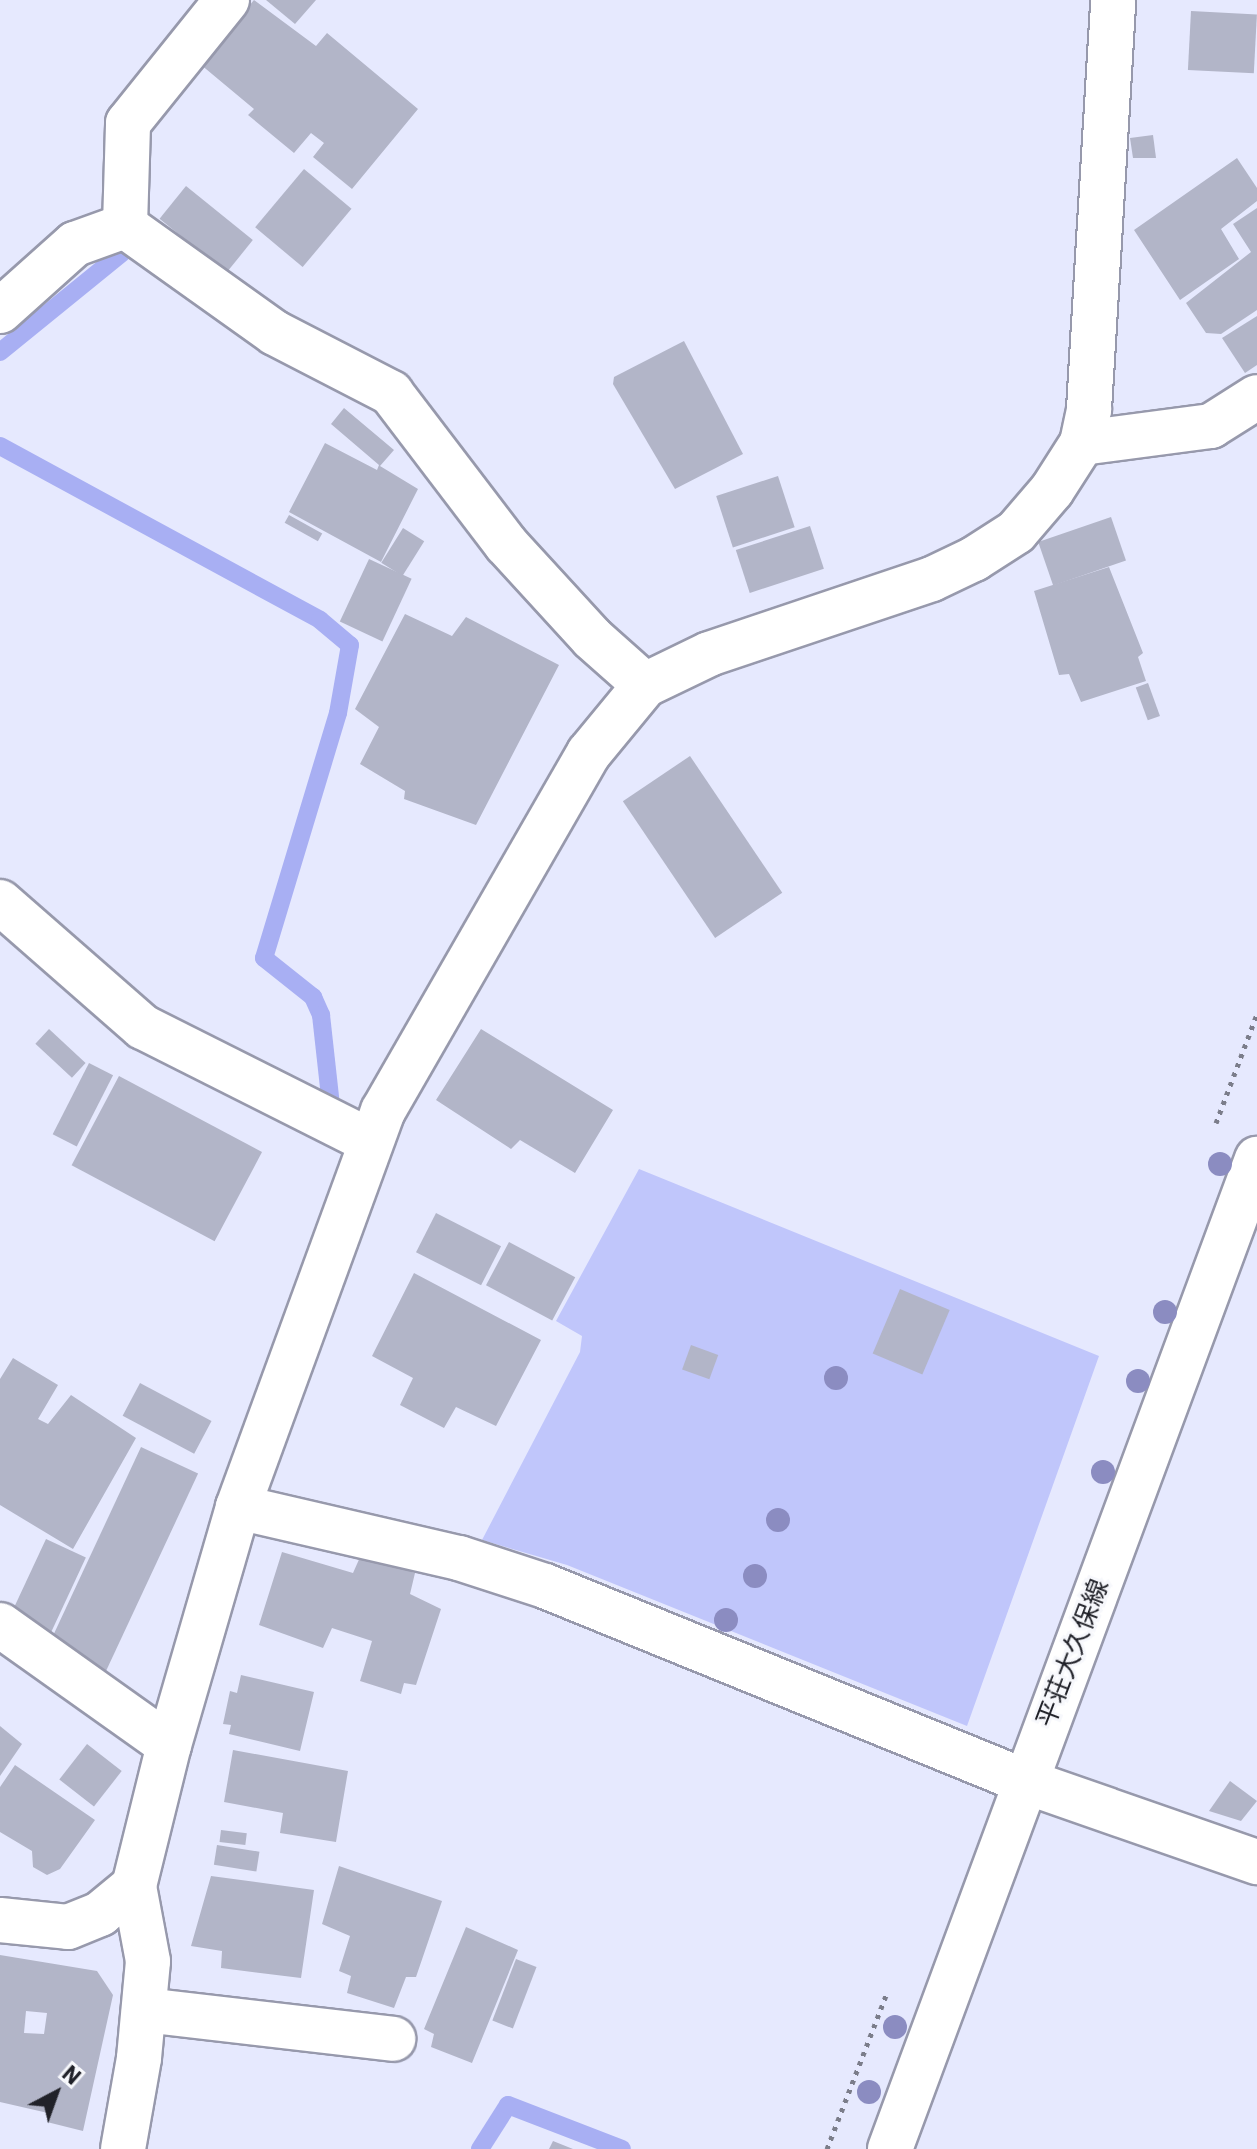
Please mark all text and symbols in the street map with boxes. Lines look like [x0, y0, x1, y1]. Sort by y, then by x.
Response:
street label: 平荘大久保線 [1029, 1575, 1115, 1731]
north arrow [16, 2053, 96, 2133]
text: N [57, 2058, 88, 2091]

